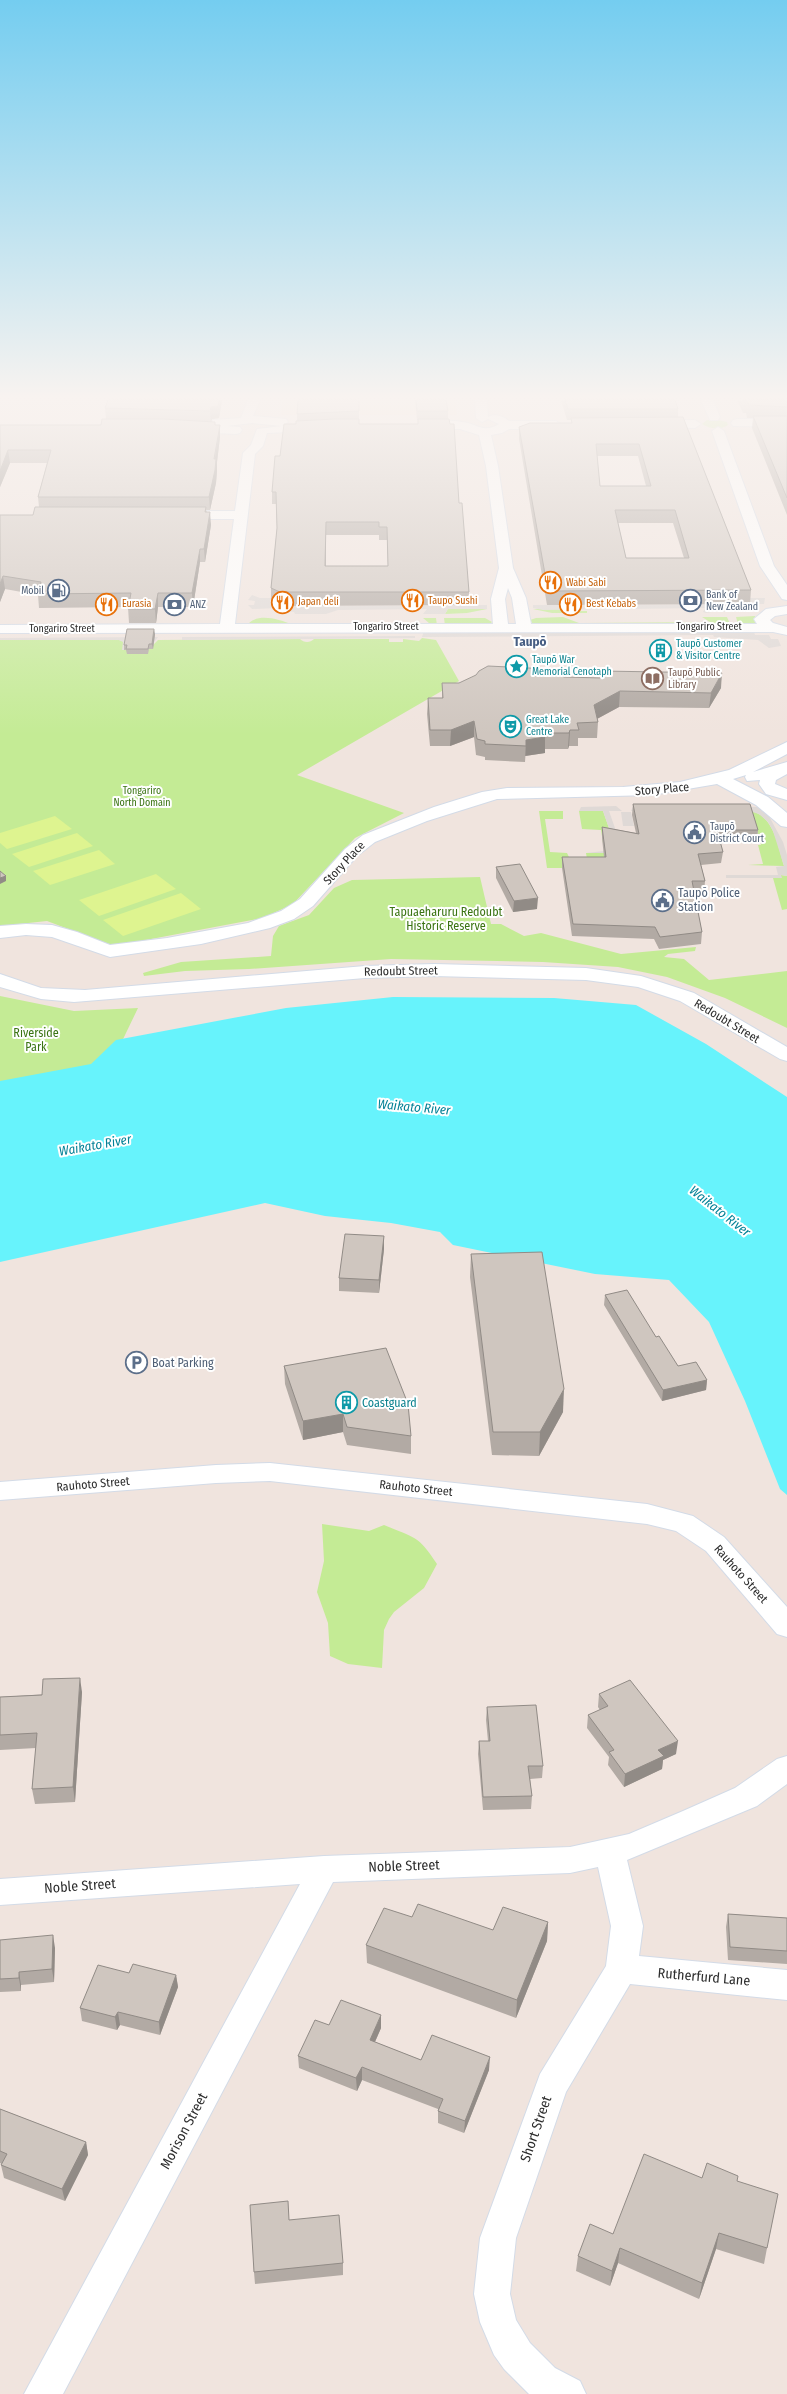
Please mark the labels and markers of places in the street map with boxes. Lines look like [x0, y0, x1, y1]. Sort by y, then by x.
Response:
restaurant icon: Wabi Sabi [538, 570, 564, 596]
place label: Wabi Sabi [566, 577, 606, 589]
fuel station icon: Mobil [46, 578, 72, 604]
place label: Mobil [21, 585, 44, 597]
restaurant icon: Taupo Sushi [400, 588, 426, 614]
bank icon: Bank of New Zealand [677, 588, 703, 614]
restaurant icon: Japan deli [270, 589, 296, 615]
place label: Bank of New Zealand [706, 589, 758, 613]
restaurant icon: Eurasia [94, 591, 120, 617]
restaurant icon: Best Kebabs [557, 591, 583, 617]
bank icon: ANZ [162, 592, 188, 618]
place label: Taupo Sushi [428, 595, 477, 607]
place label: Japan deli [298, 596, 339, 608]
place label: Eurasia [122, 598, 152, 610]
place label: Best Kebabs [586, 598, 636, 610]
place label: ANZ [190, 599, 206, 611]
building icon: Taupō Customer & Visitor Centre [648, 637, 674, 663]
place label: Taupō Customer & Visitor Centre [676, 638, 743, 662]
place icon: Taupō War Memorial Cenotaph [504, 653, 530, 679]
place label: Taupō War Memorial Cenotaph [532, 654, 612, 678]
library icon: Taupō Public Library [639, 666, 665, 692]
place label: Taupō Public Library [668, 667, 721, 691]
theatre icon: Great Lake Centre [498, 713, 524, 739]
place label: Great Lake Centre [526, 714, 569, 738]
public building icon: Taupō District Court [682, 820, 708, 846]
place label: Taupō District Court [710, 821, 765, 845]
place label: Taupō Police Station [678, 886, 740, 914]
public building icon: Taupō Police Station [650, 887, 676, 913]
parking icon: Boat Parking [123, 1350, 149, 1376]
place label: Boat Parking [152, 1356, 214, 1370]
building icon: Coastguard [333, 1390, 359, 1416]
place label: Coastguard [362, 1396, 417, 1410]

